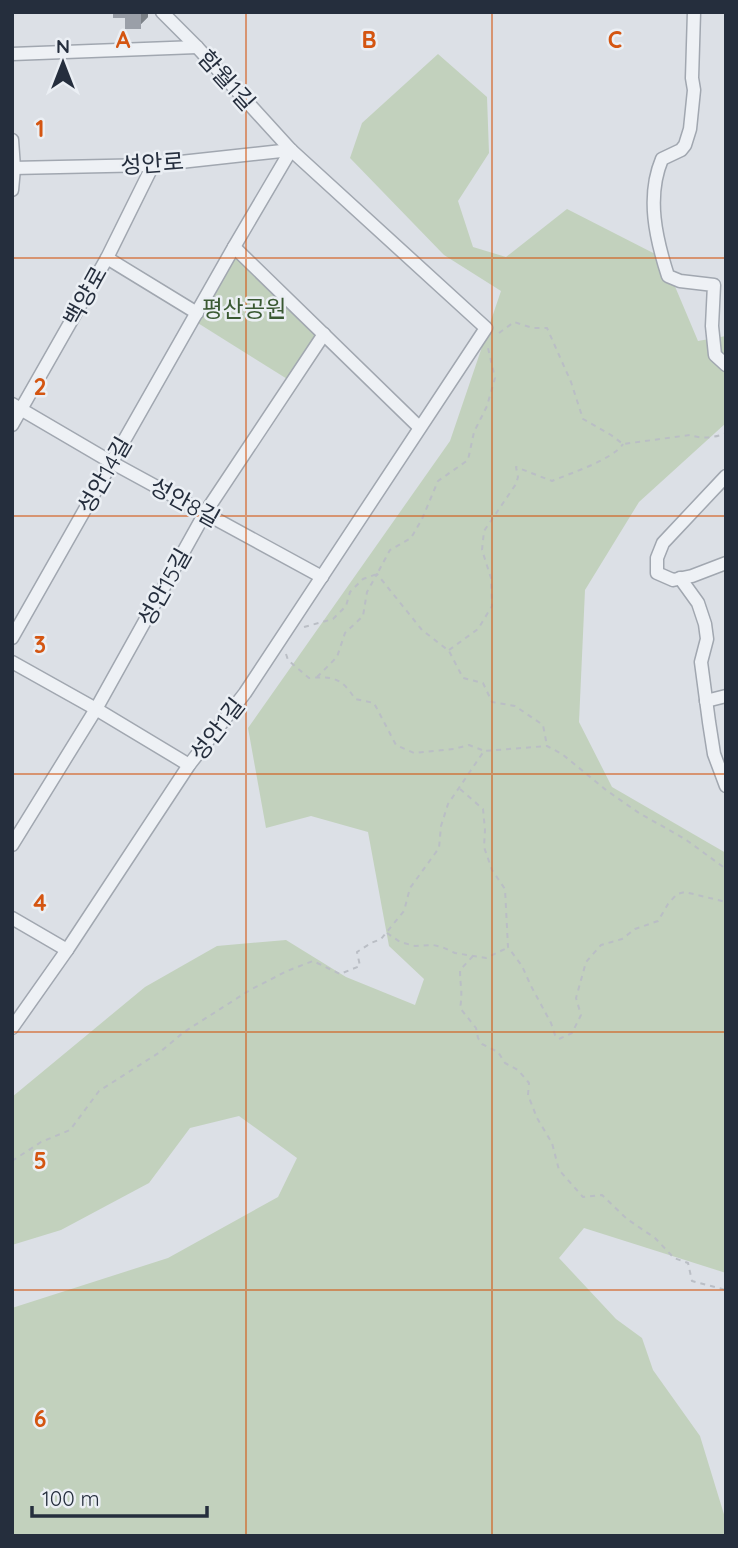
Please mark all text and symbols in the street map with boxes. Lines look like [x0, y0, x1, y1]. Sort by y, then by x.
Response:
text: A [116, 25, 131, 54]
text: B [361, 25, 377, 54]
text: C [608, 25, 622, 54]
north arrow [28, 28, 98, 98]
text: N [56, 34, 70, 58]
street label: 함월1길 [192, 44, 262, 116]
text: 1 [36, 114, 44, 143]
street label: 성안로 [119, 146, 185, 180]
street label: 백양로 [57, 261, 113, 331]
park label: 평산공원 [202, 294, 286, 323]
text: 2 [33, 372, 47, 401]
street label: 성안14길 [70, 431, 138, 519]
street label: 성안8길 [145, 471, 225, 533]
street label: 성안15길 [131, 543, 197, 631]
text: 3 [34, 630, 46, 659]
street label: 성안1길 [183, 692, 251, 766]
text: 4 [33, 888, 47, 917]
text: 5 [33, 1146, 47, 1175]
text: 6 [34, 1404, 46, 1433]
scale bar [32, 1474, 206, 1518]
text: 100 m [42, 1485, 100, 1511]

